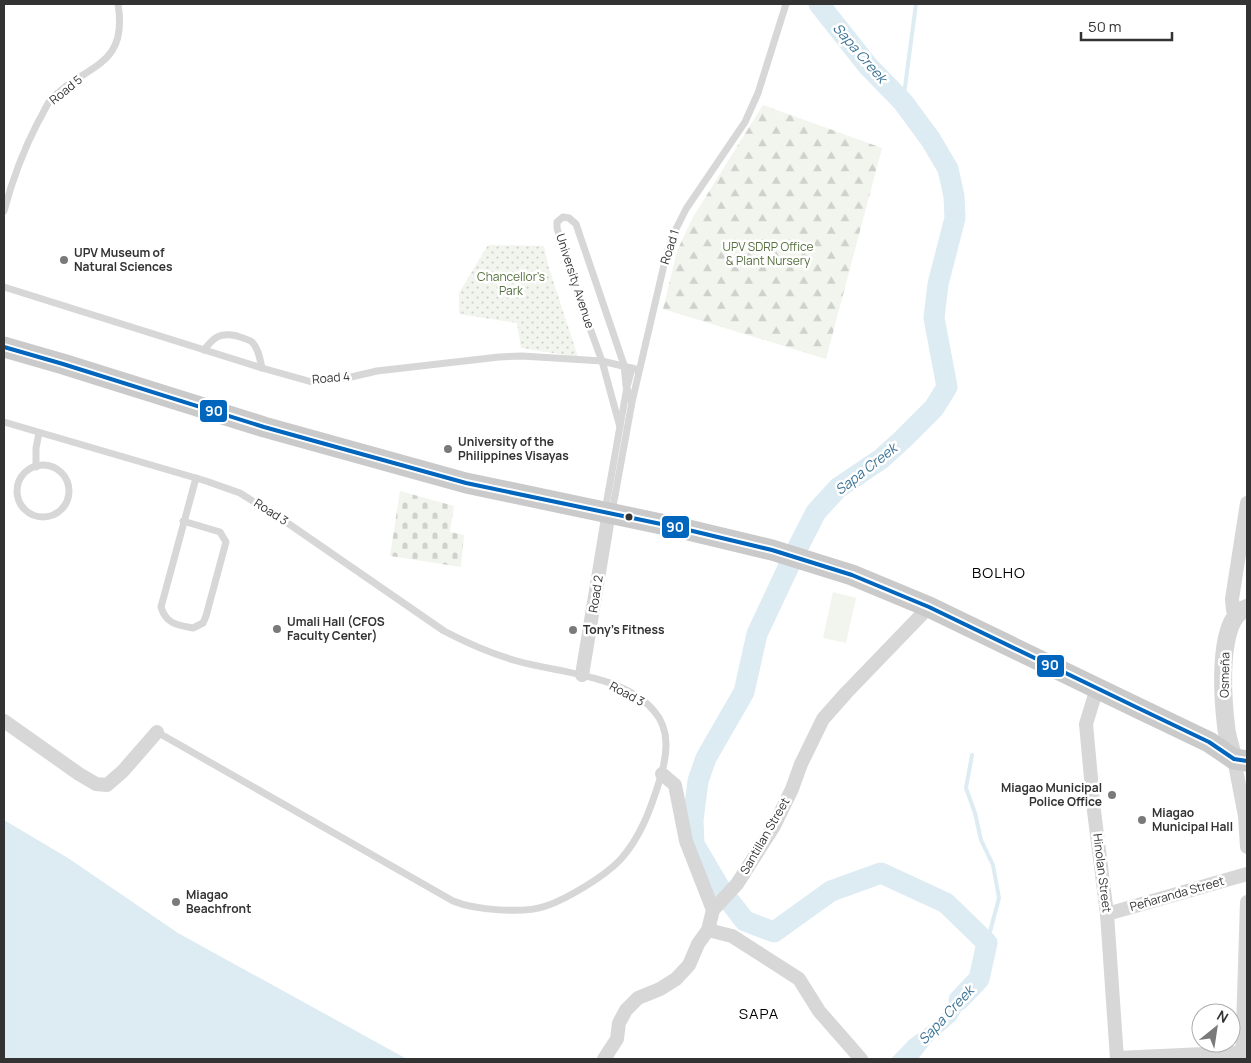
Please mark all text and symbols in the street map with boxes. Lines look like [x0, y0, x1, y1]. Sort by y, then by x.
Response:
scale bar [1081, 10, 1172, 42]
text: 50 m [1088, 16, 1122, 37]
water label: Sapa Creek [829, 19, 893, 88]
street label: Road 5 [46, 71, 86, 108]
street label: Road 1 [656, 227, 683, 266]
street label: University Avenue [552, 231, 599, 330]
park label: UPV SDRP Office & Plant Nursery [722, 238, 814, 269]
place label: UPV Museum of Natural Sciences [74, 244, 173, 275]
marker: UPV Museum of Natural Sciences [58, 254, 70, 266]
park label: Chancellor's Park [477, 268, 545, 299]
street label: Road 4 [311, 367, 351, 388]
line badge: 90 [199, 399, 228, 423]
text: 90 [205, 401, 223, 420]
place label: University of the Philippines Visayas [458, 433, 569, 464]
water label: Sapa Creek [831, 437, 902, 499]
marker: University of the Philippines Visayas [442, 443, 454, 455]
street label: Road 3 [251, 494, 292, 529]
unlabelled marker [624, 512, 634, 522]
line badge: 90 [661, 515, 690, 539]
text: 90 [666, 517, 684, 536]
district label: BOLHO [972, 562, 1026, 583]
street label: Road 2 [584, 574, 607, 614]
place label: Umali Hall (CFOS Faculty Center) [287, 613, 385, 644]
place label: Tony's Fitness [583, 621, 665, 638]
marker: Umali Hall (CFOS Faculty Center) [271, 623, 283, 635]
marker: Tony's Fitness [567, 624, 579, 636]
street label: Osmeña [1216, 652, 1233, 698]
line badge: 90 [1036, 654, 1065, 678]
text: 90 [1041, 655, 1059, 674]
street label: Road 3 [607, 677, 648, 710]
place label: Miagao Municipal Police Office [1001, 779, 1102, 810]
marker: Miagao Municipal Police Office [1106, 789, 1118, 801]
street label: Santillan Street [736, 794, 793, 877]
place label: Miagao Municipal Hall [1152, 804, 1233, 835]
marker: Miagao Municipal Hall [1136, 814, 1148, 826]
street label: Hinolan Street [1089, 832, 1116, 914]
street label: Peñaranda Street [1128, 872, 1226, 915]
place label: Miagao Beachfront [186, 886, 251, 917]
marker: Miagao Beachfront [170, 896, 182, 908]
water label: Sapa Creek [914, 980, 979, 1048]
district label: SAPA [739, 1003, 779, 1024]
north arrow [1191, 1003, 1241, 1053]
text: N [1214, 1006, 1232, 1027]

